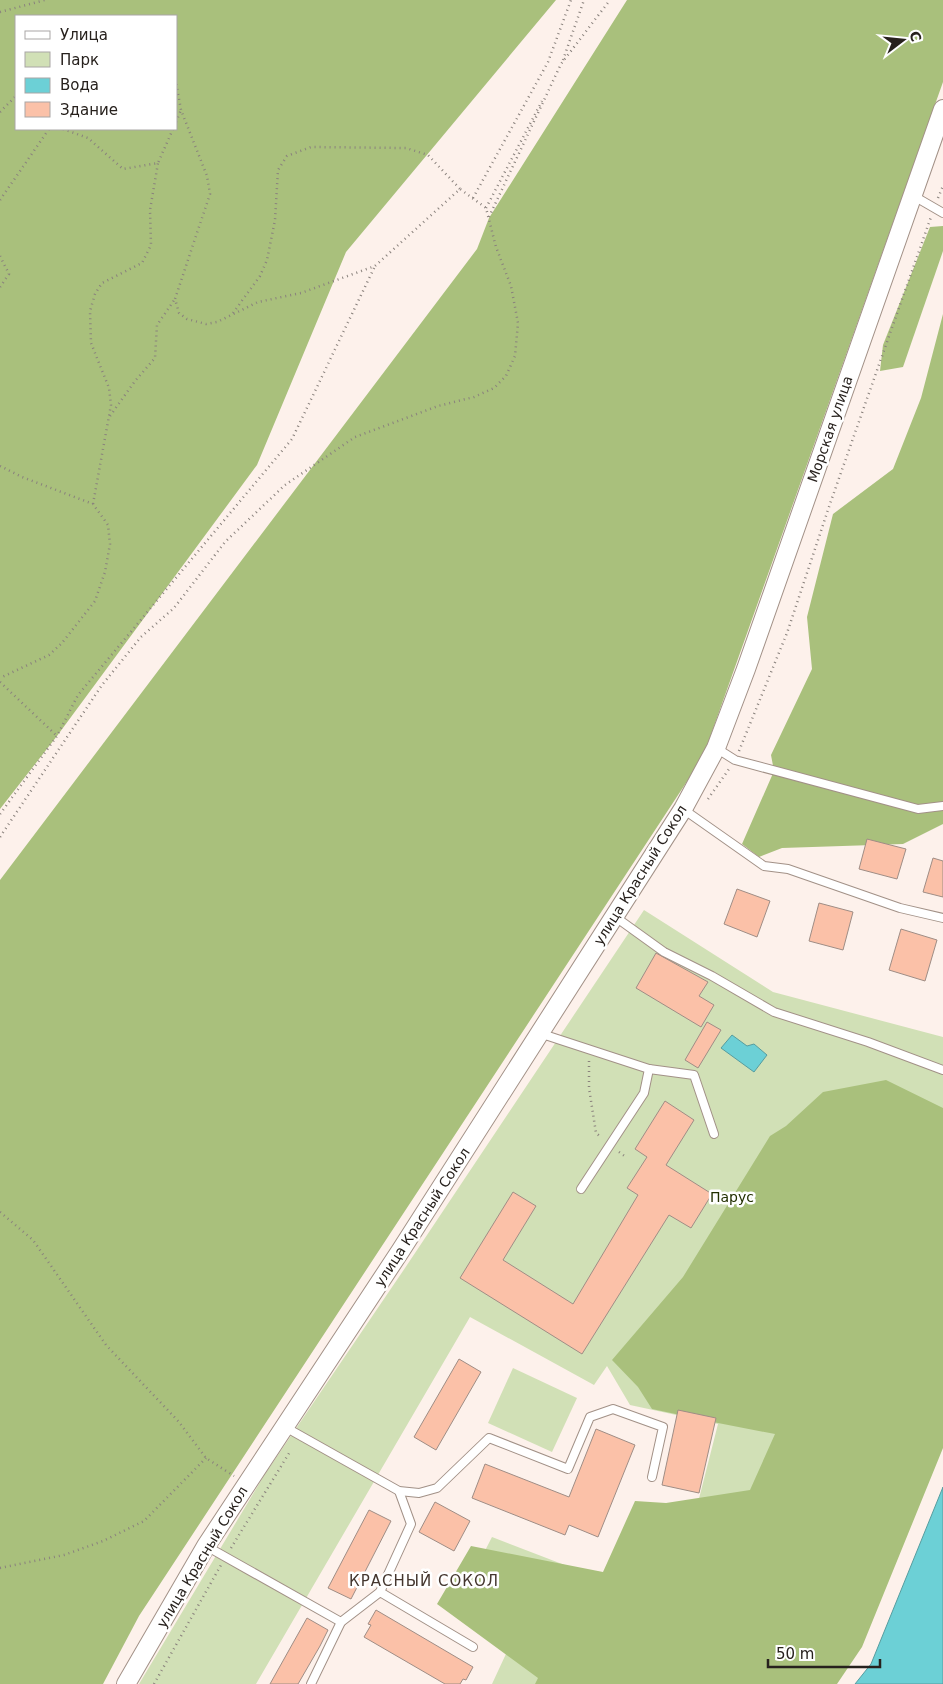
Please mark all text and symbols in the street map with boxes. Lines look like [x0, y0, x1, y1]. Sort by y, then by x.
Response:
legend [15, 15, 178, 130]
north arrow [878, 15, 928, 65]
text: Улица [60, 26, 108, 44]
text: С [906, 29, 925, 44]
text: Парк [60, 51, 99, 69]
text: Вода [60, 76, 99, 94]
text: Здание [60, 101, 118, 119]
street label: Морская улица [804, 374, 856, 484]
street label: улица Красный Сокол [590, 802, 690, 948]
street label: улица Красный Сокол [371, 1145, 473, 1289]
park label: Парус [710, 1189, 754, 1205]
street label: улица Красный Сокол [153, 1483, 251, 1631]
district label: КРАСНЫЙ СОКОЛ [349, 1571, 499, 1590]
scale bar [768, 1636, 880, 1668]
text: 50 m [776, 1645, 814, 1663]

